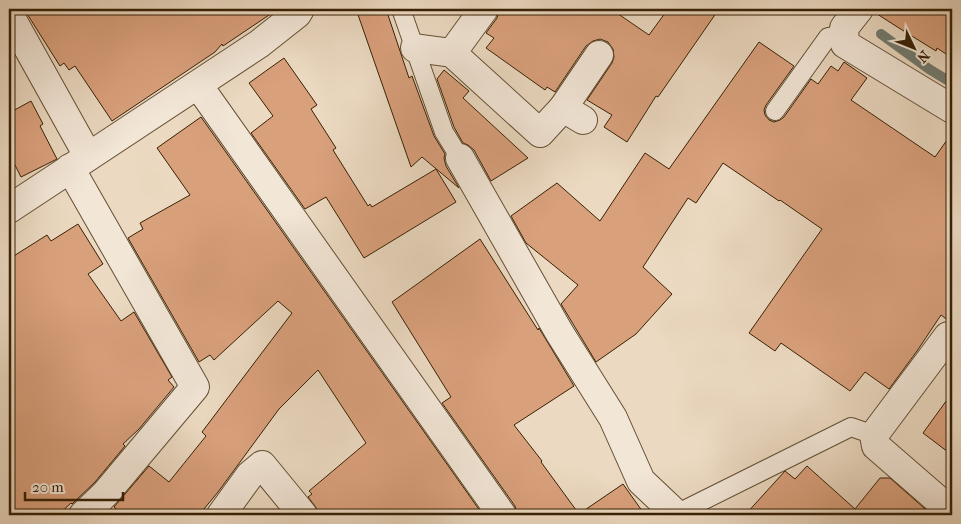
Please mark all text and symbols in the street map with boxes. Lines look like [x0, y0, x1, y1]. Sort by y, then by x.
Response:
north arrow [888, 22, 938, 72]
text: N [913, 47, 933, 66]
scale bar [25, 469, 122, 501]
text: 20 m [32, 478, 64, 496]

